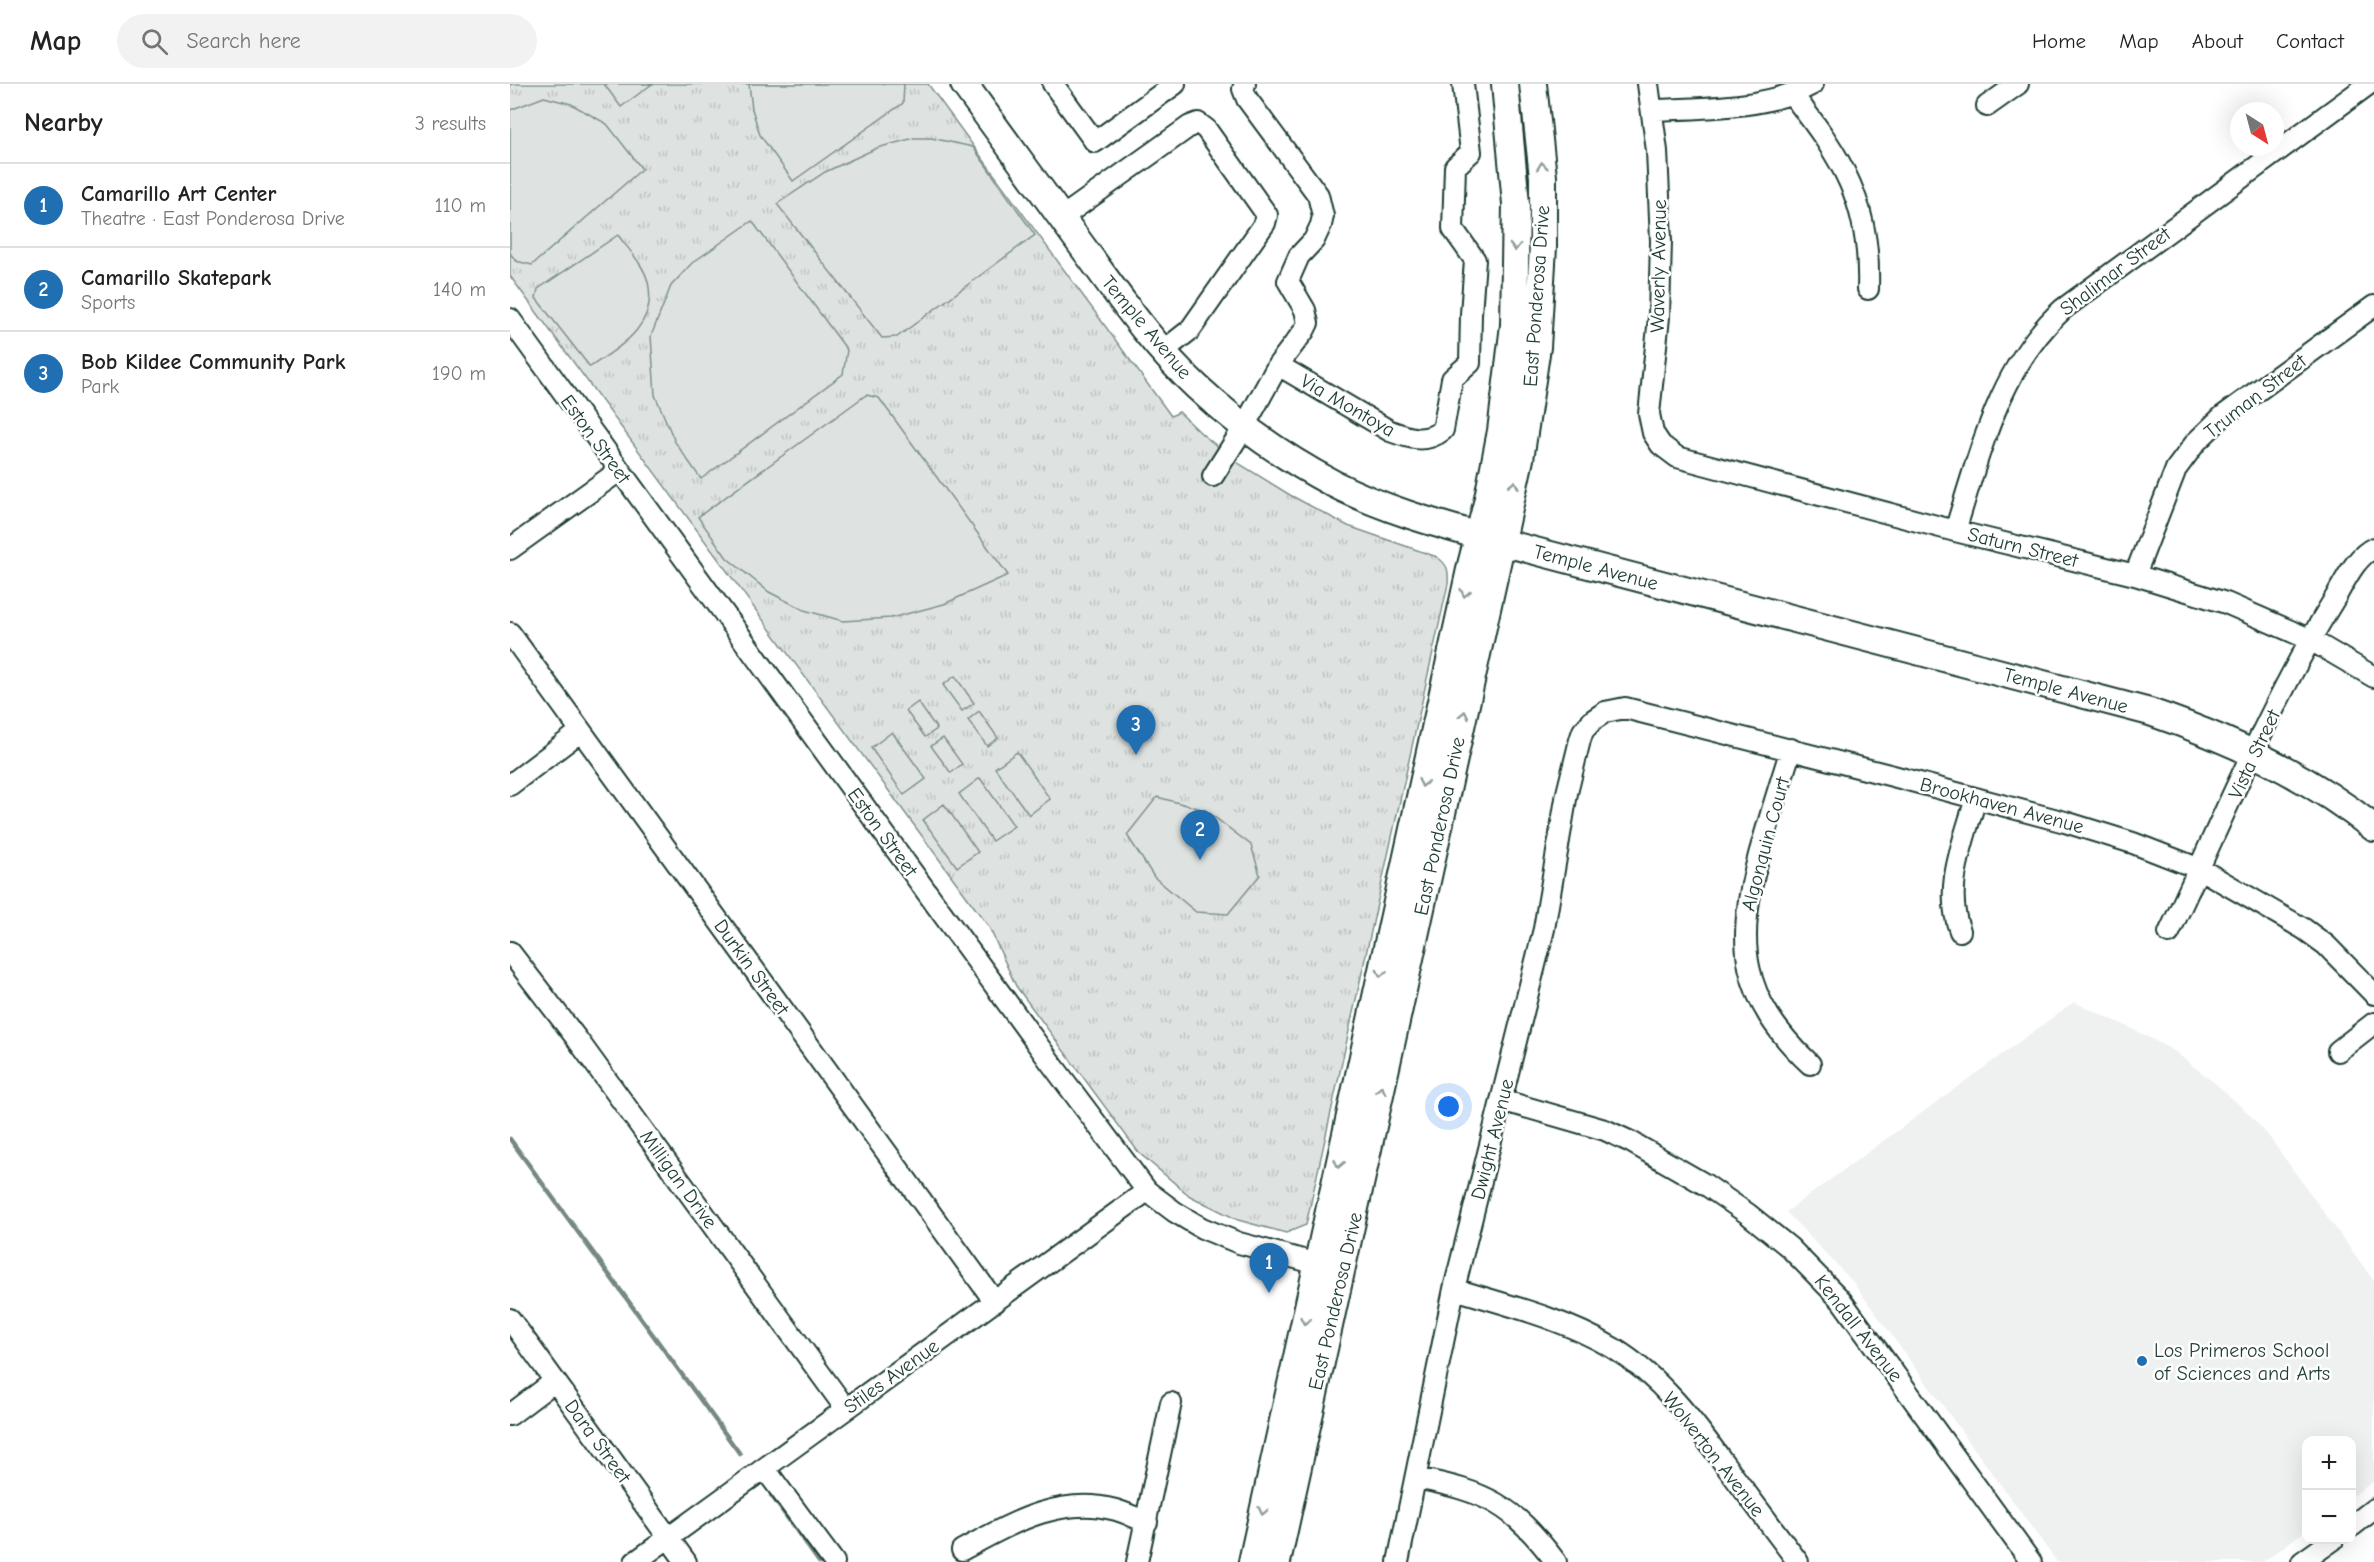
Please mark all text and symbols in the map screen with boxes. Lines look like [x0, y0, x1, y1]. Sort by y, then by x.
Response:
search box [117, 14, 537, 68]
text: Map [30, 25, 81, 57]
icon: search [138, 25, 171, 58]
text: Search here [186, 28, 301, 54]
text: Home [2032, 29, 2086, 53]
text: Map [2119, 29, 2159, 53]
text: About [2192, 29, 2243, 53]
text: Contact [2276, 29, 2344, 53]
north arrow [2230, 102, 2284, 156]
text: Nearby [24, 108, 103, 138]
text: 3 results [415, 112, 486, 135]
one-way arrow [1536, 162, 1549, 171]
text: Camarillo Art Center [81, 181, 276, 207]
text: 1 [40, 194, 47, 217]
text: 110 m [435, 194, 486, 217]
street label: Waverly Avenue [1646, 199, 1671, 333]
street label: East Ponderosa Drive [1519, 204, 1554, 388]
text: Theatre · East Ponderosa Drive [81, 207, 345, 230]
street label: Shalimar Street [2055, 222, 2176, 320]
one-way arrow [1509, 243, 1521, 252]
text: Camarillo Skatepark [81, 265, 271, 291]
street label: Temple Avenue [1097, 271, 1197, 384]
text: 2 [39, 278, 48, 301]
text: 140 m [433, 278, 486, 301]
text: Sports [81, 291, 135, 314]
text: Bob Kildee Community Park [81, 349, 345, 375]
street label: Truman Street [2200, 349, 2312, 443]
text: 3 [39, 362, 48, 385]
text: 190 m [432, 362, 486, 385]
street label: Via Montoya [1296, 369, 1399, 442]
text: Park [81, 375, 119, 398]
street label: Eston Street [556, 390, 636, 489]
one-way arrow [1507, 480, 1520, 490]
street label: Saturn Street [1965, 523, 2082, 573]
street label: Temple Avenue [1531, 540, 1661, 595]
one-way arrow [1459, 587, 1472, 597]
street label: Temple Avenue [2001, 663, 2131, 718]
street label: Vista Street [2224, 705, 2286, 802]
pin: 3 [1116, 706, 1156, 755]
one-way arrow [1456, 710, 1469, 720]
street label: East Ponderosa Drive [1409, 735, 1470, 918]
street label: Algonquin Court [1737, 773, 1795, 914]
street label: Brookhaven Avenue [1918, 773, 2086, 838]
one-way arrow [1417, 778, 1430, 788]
street label: Eston Street [843, 783, 923, 882]
pin: 2 [1180, 810, 1220, 860]
street label: Durkin Street [709, 915, 795, 1021]
one-way arrow [1375, 968, 1388, 978]
street label: Dwight Avenue [1466, 1076, 1519, 1202]
one-way arrow [1374, 1085, 1387, 1095]
your location [1434, 1092, 1463, 1121]
street label: Milligan Drive [635, 1125, 722, 1233]
one-way arrow [1334, 1159, 1347, 1169]
street label: East Ponderosa Drive [1304, 1210, 1367, 1392]
pin: 1 [1250, 1244, 1288, 1293]
street label: Kendall Avenue [1810, 1270, 1908, 1386]
one-way arrow [1299, 1316, 1312, 1326]
street label: Stiles Avenue [839, 1334, 943, 1419]
place label: Los Primeros School of Sciences and Arts [2154, 1339, 2330, 1385]
marker: Los Primeros School of Sciences and Arts [2135, 1354, 2149, 1368]
street label: Wolverton Avenue [1658, 1387, 1769, 1521]
street label: Dara Street [560, 1395, 636, 1489]
map controls [2302, 1436, 2356, 1544]
button: + [2302, 1436, 2356, 1490]
button: − [2302, 1490, 2356, 1544]
one-way arrow [1258, 1506, 1271, 1516]

